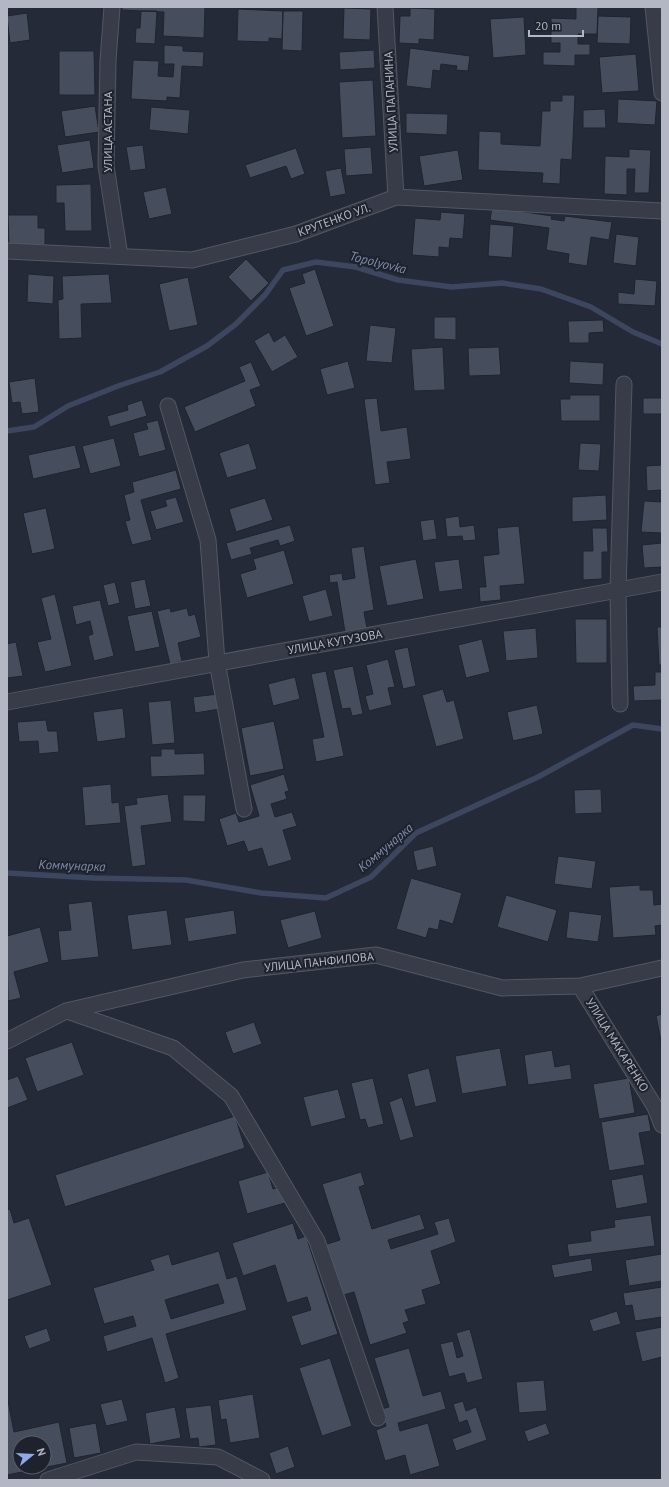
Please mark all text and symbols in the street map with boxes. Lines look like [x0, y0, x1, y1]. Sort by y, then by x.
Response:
scale bar [529, 12, 583, 38]
text: 20 m [535, 18, 561, 33]
street label: УЛИЦА ПАПАНИНА [380, 51, 401, 153]
street label: УЛИЦА АСТАНА [100, 92, 115, 172]
street label: КРУТЕНКО УЛ. [296, 199, 372, 240]
water label: Topolyovka [348, 247, 409, 278]
street label: УЛИЦА КУТУЗОВА [286, 626, 383, 657]
water label: Коммунарка [354, 819, 417, 876]
water label: Коммунарка [38, 856, 107, 875]
street label: УЛИЦА ПАНФИЛОВА [263, 948, 375, 975]
street label: УЛИЦА МАКАРЕНКО [583, 995, 652, 1094]
north arrow [12, 1435, 52, 1475]
text: N [34, 1446, 49, 1458]

